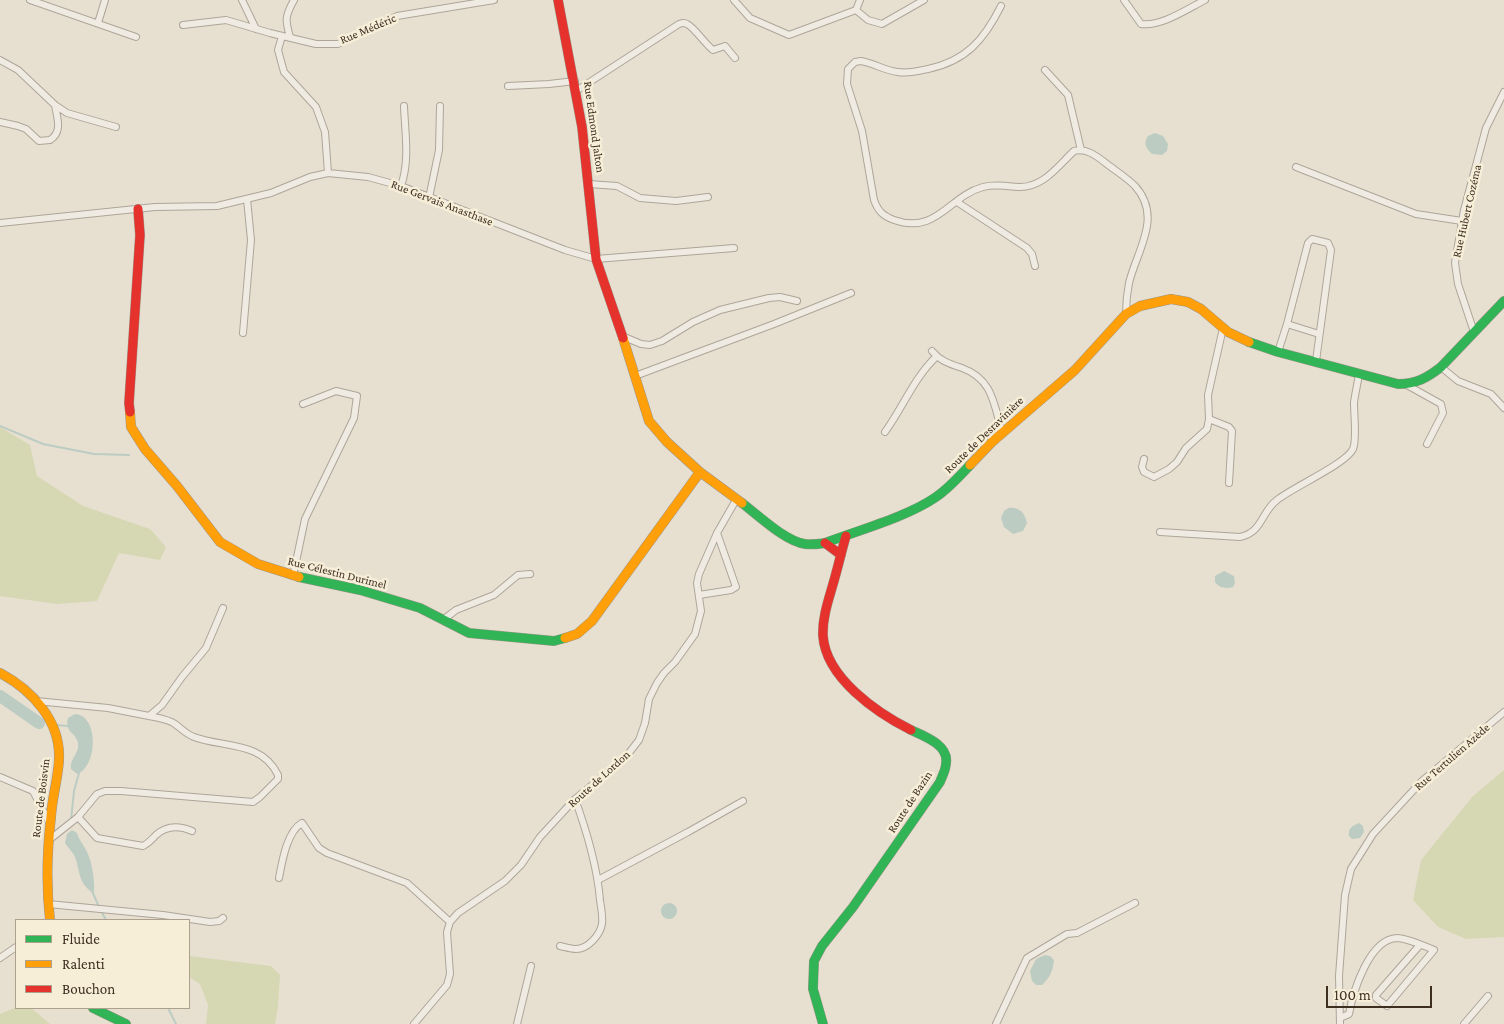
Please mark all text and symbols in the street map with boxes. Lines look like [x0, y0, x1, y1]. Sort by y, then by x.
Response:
street label: Rue Médéric [338, 11, 398, 47]
street label: Rue Edmond Jalton [580, 80, 608, 174]
street label: Rue Hubert Cozéma [1449, 163, 1485, 259]
street label: Rue Gervais Anasthase [389, 177, 495, 229]
street label: Route de Desravinière [941, 394, 1027, 476]
street label: Rue Célestin Durimel [286, 554, 388, 592]
street label: Rue Tertulien Azède [1411, 720, 1493, 794]
street label: Route de Lordon [565, 747, 633, 811]
street label: Route de Boisvin [29, 758, 53, 838]
street label: Route de Bazin [885, 768, 935, 836]
legend [15, 919, 190, 1009]
text: Fluide [62, 931, 100, 947]
text: Ralenti [62, 956, 105, 972]
scale bar [1329, 976, 1435, 1008]
text: Bouchon [62, 981, 115, 997]
text: 100 m [1334, 987, 1371, 1003]

